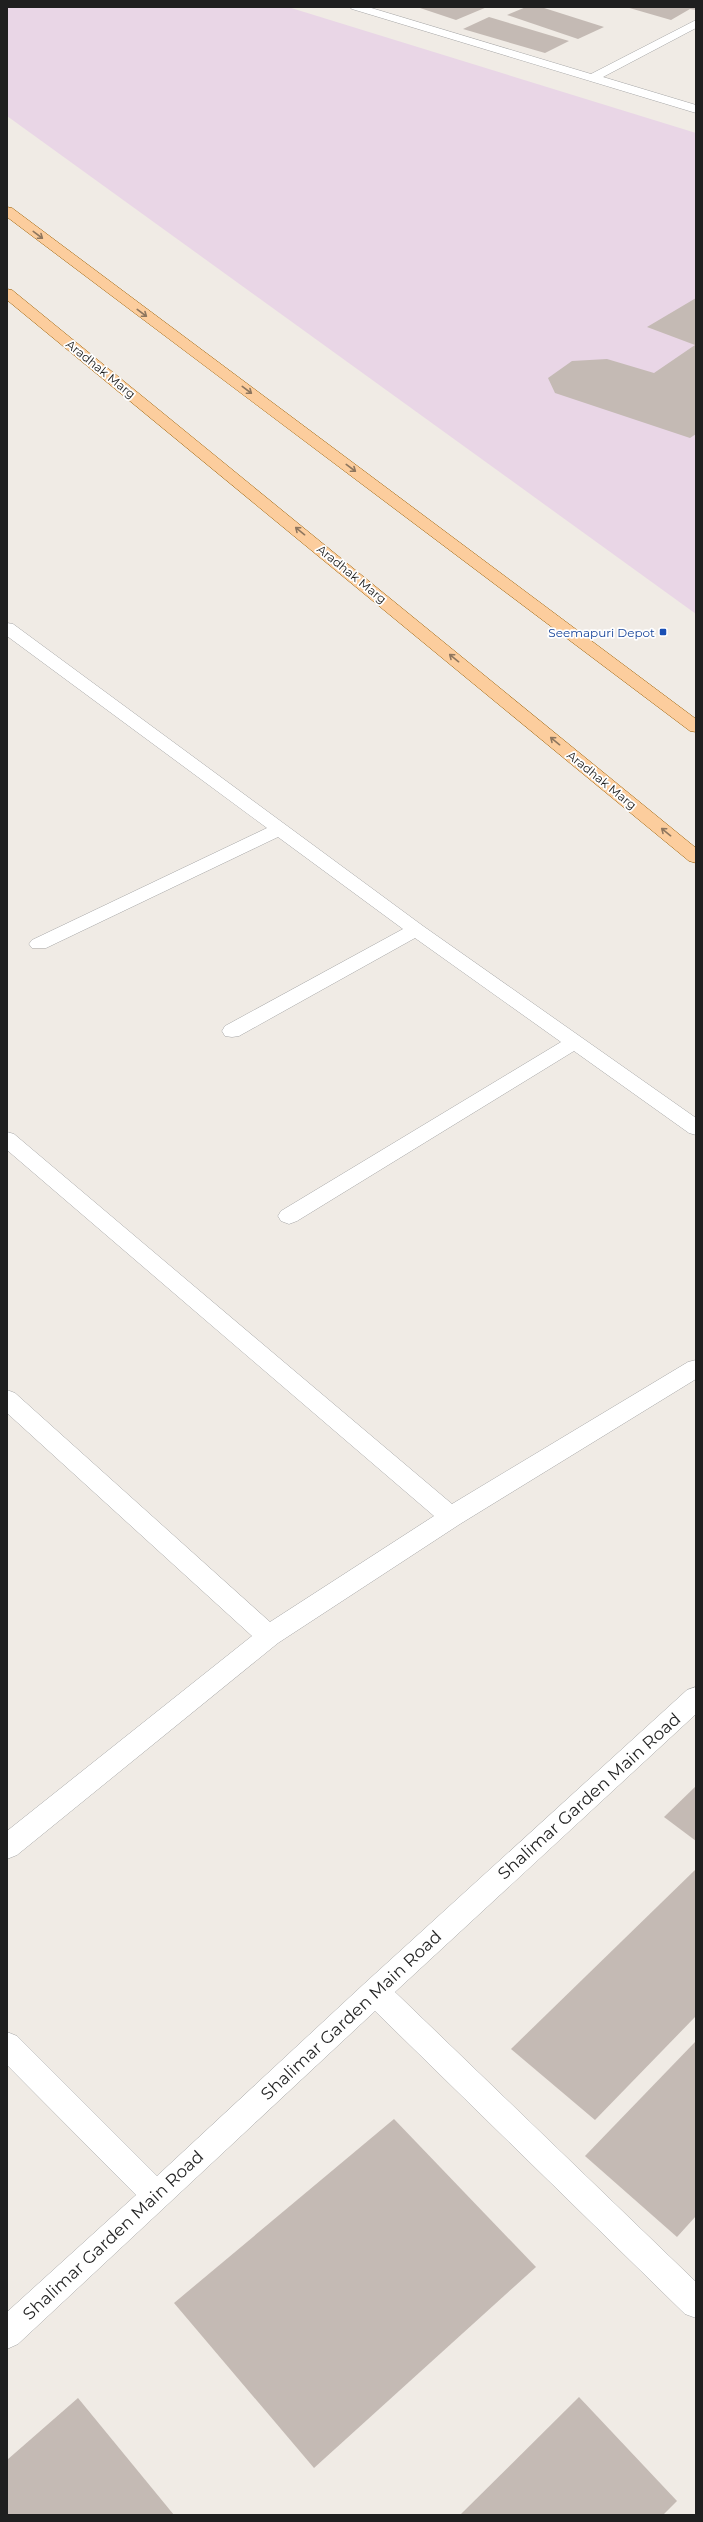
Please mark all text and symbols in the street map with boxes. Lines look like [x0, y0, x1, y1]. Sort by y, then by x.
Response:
one-way arrow [33, 231, 44, 239]
one-way arrow [137, 308, 148, 317]
street label: Aradhak Marg [63, 336, 139, 402]
one-way arrow [241, 386, 252, 395]
one-way arrow [345, 464, 356, 472]
one-way arrow [294, 527, 305, 536]
street label: Aradhak Marg [314, 541, 390, 607]
place label: Seemapuri Depot [548, 625, 655, 640]
marker: Seemapuri Depot [658, 627, 668, 637]
one-way arrow [449, 654, 460, 663]
one-way arrow [549, 736, 560, 745]
street label: Aradhak Marg [564, 747, 640, 813]
one-way arrow [660, 828, 671, 837]
street label: Shalimar Garden Main Road [493, 1709, 685, 1883]
street label: Shalimar Garden Main Road [257, 1926, 445, 2104]
street label: Shalimar Garden Main Road [19, 2146, 207, 2324]

